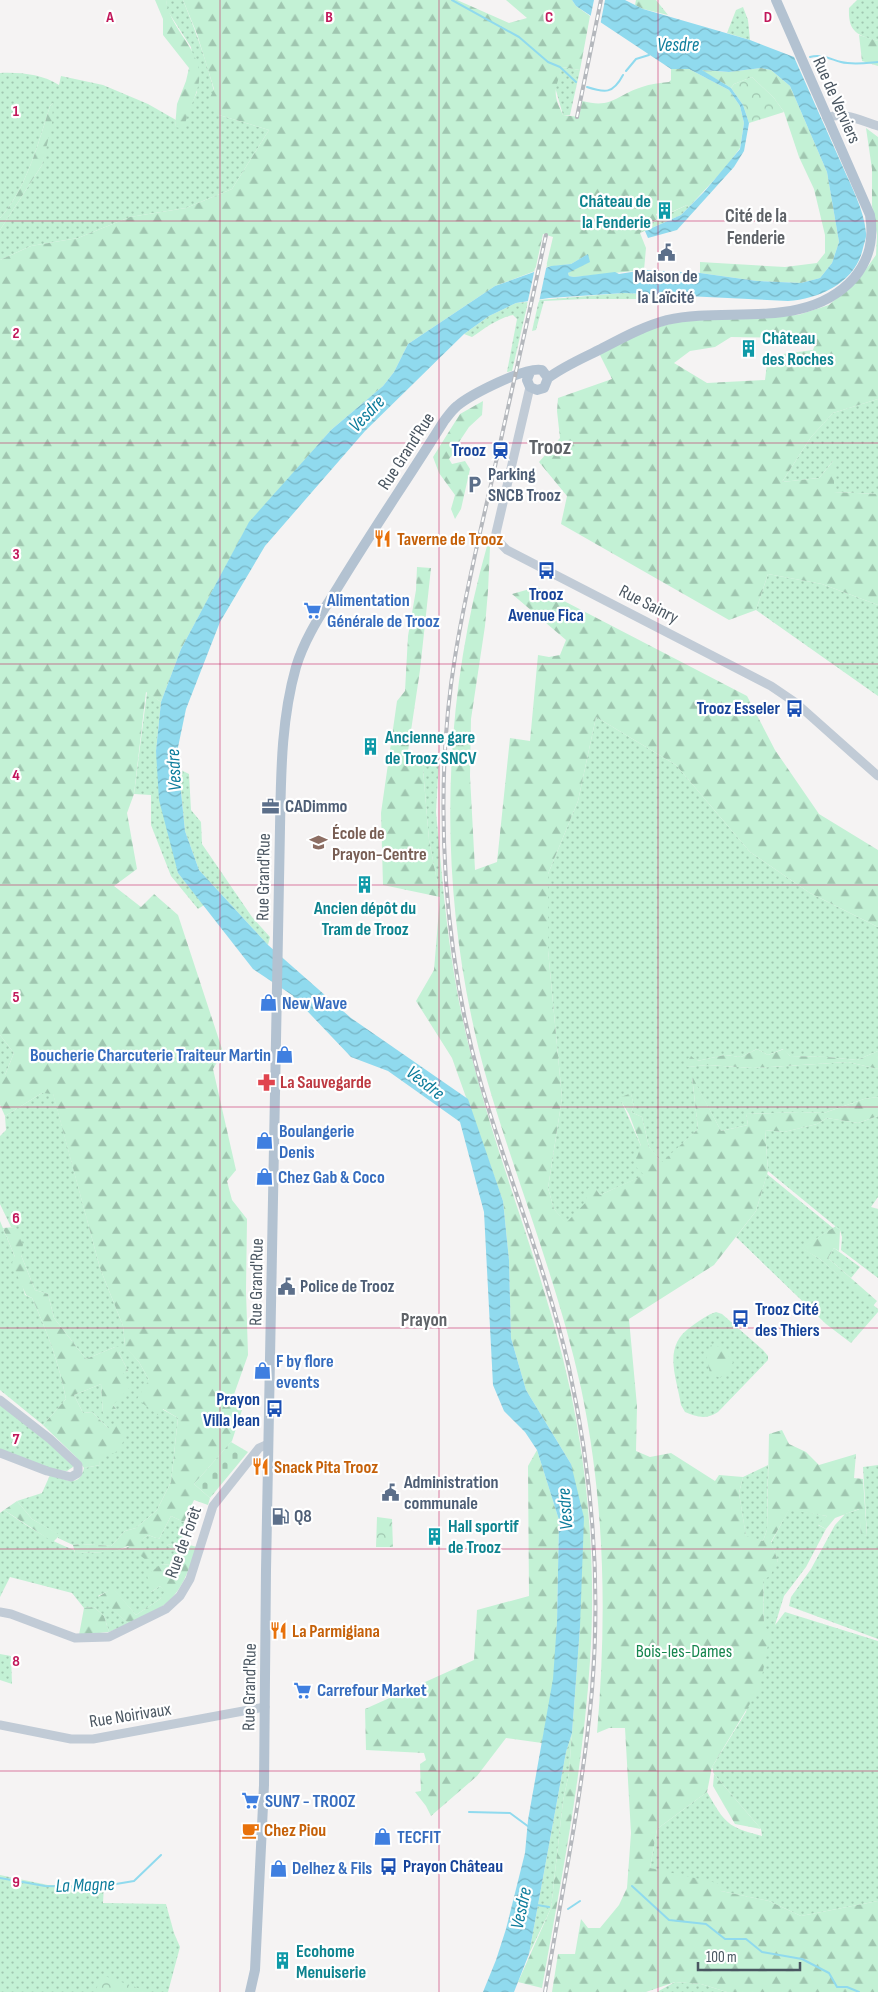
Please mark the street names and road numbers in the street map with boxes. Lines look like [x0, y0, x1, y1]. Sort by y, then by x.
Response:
street label: Rue de Verviers [808, 54, 865, 147]
street label: Rue Grand'Rue [374, 409, 439, 494]
street label: Rue Sainry [616, 581, 682, 628]
street label: Rue Grand'Rue [252, 833, 275, 921]
street label: Rue Grand'Rue [245, 1238, 268, 1326]
street label: Rue de Forêt [161, 1503, 206, 1581]
street label: Rue Grand'Rue [238, 1643, 261, 1731]
street label: Rue Noirivaux [88, 1699, 173, 1732]

